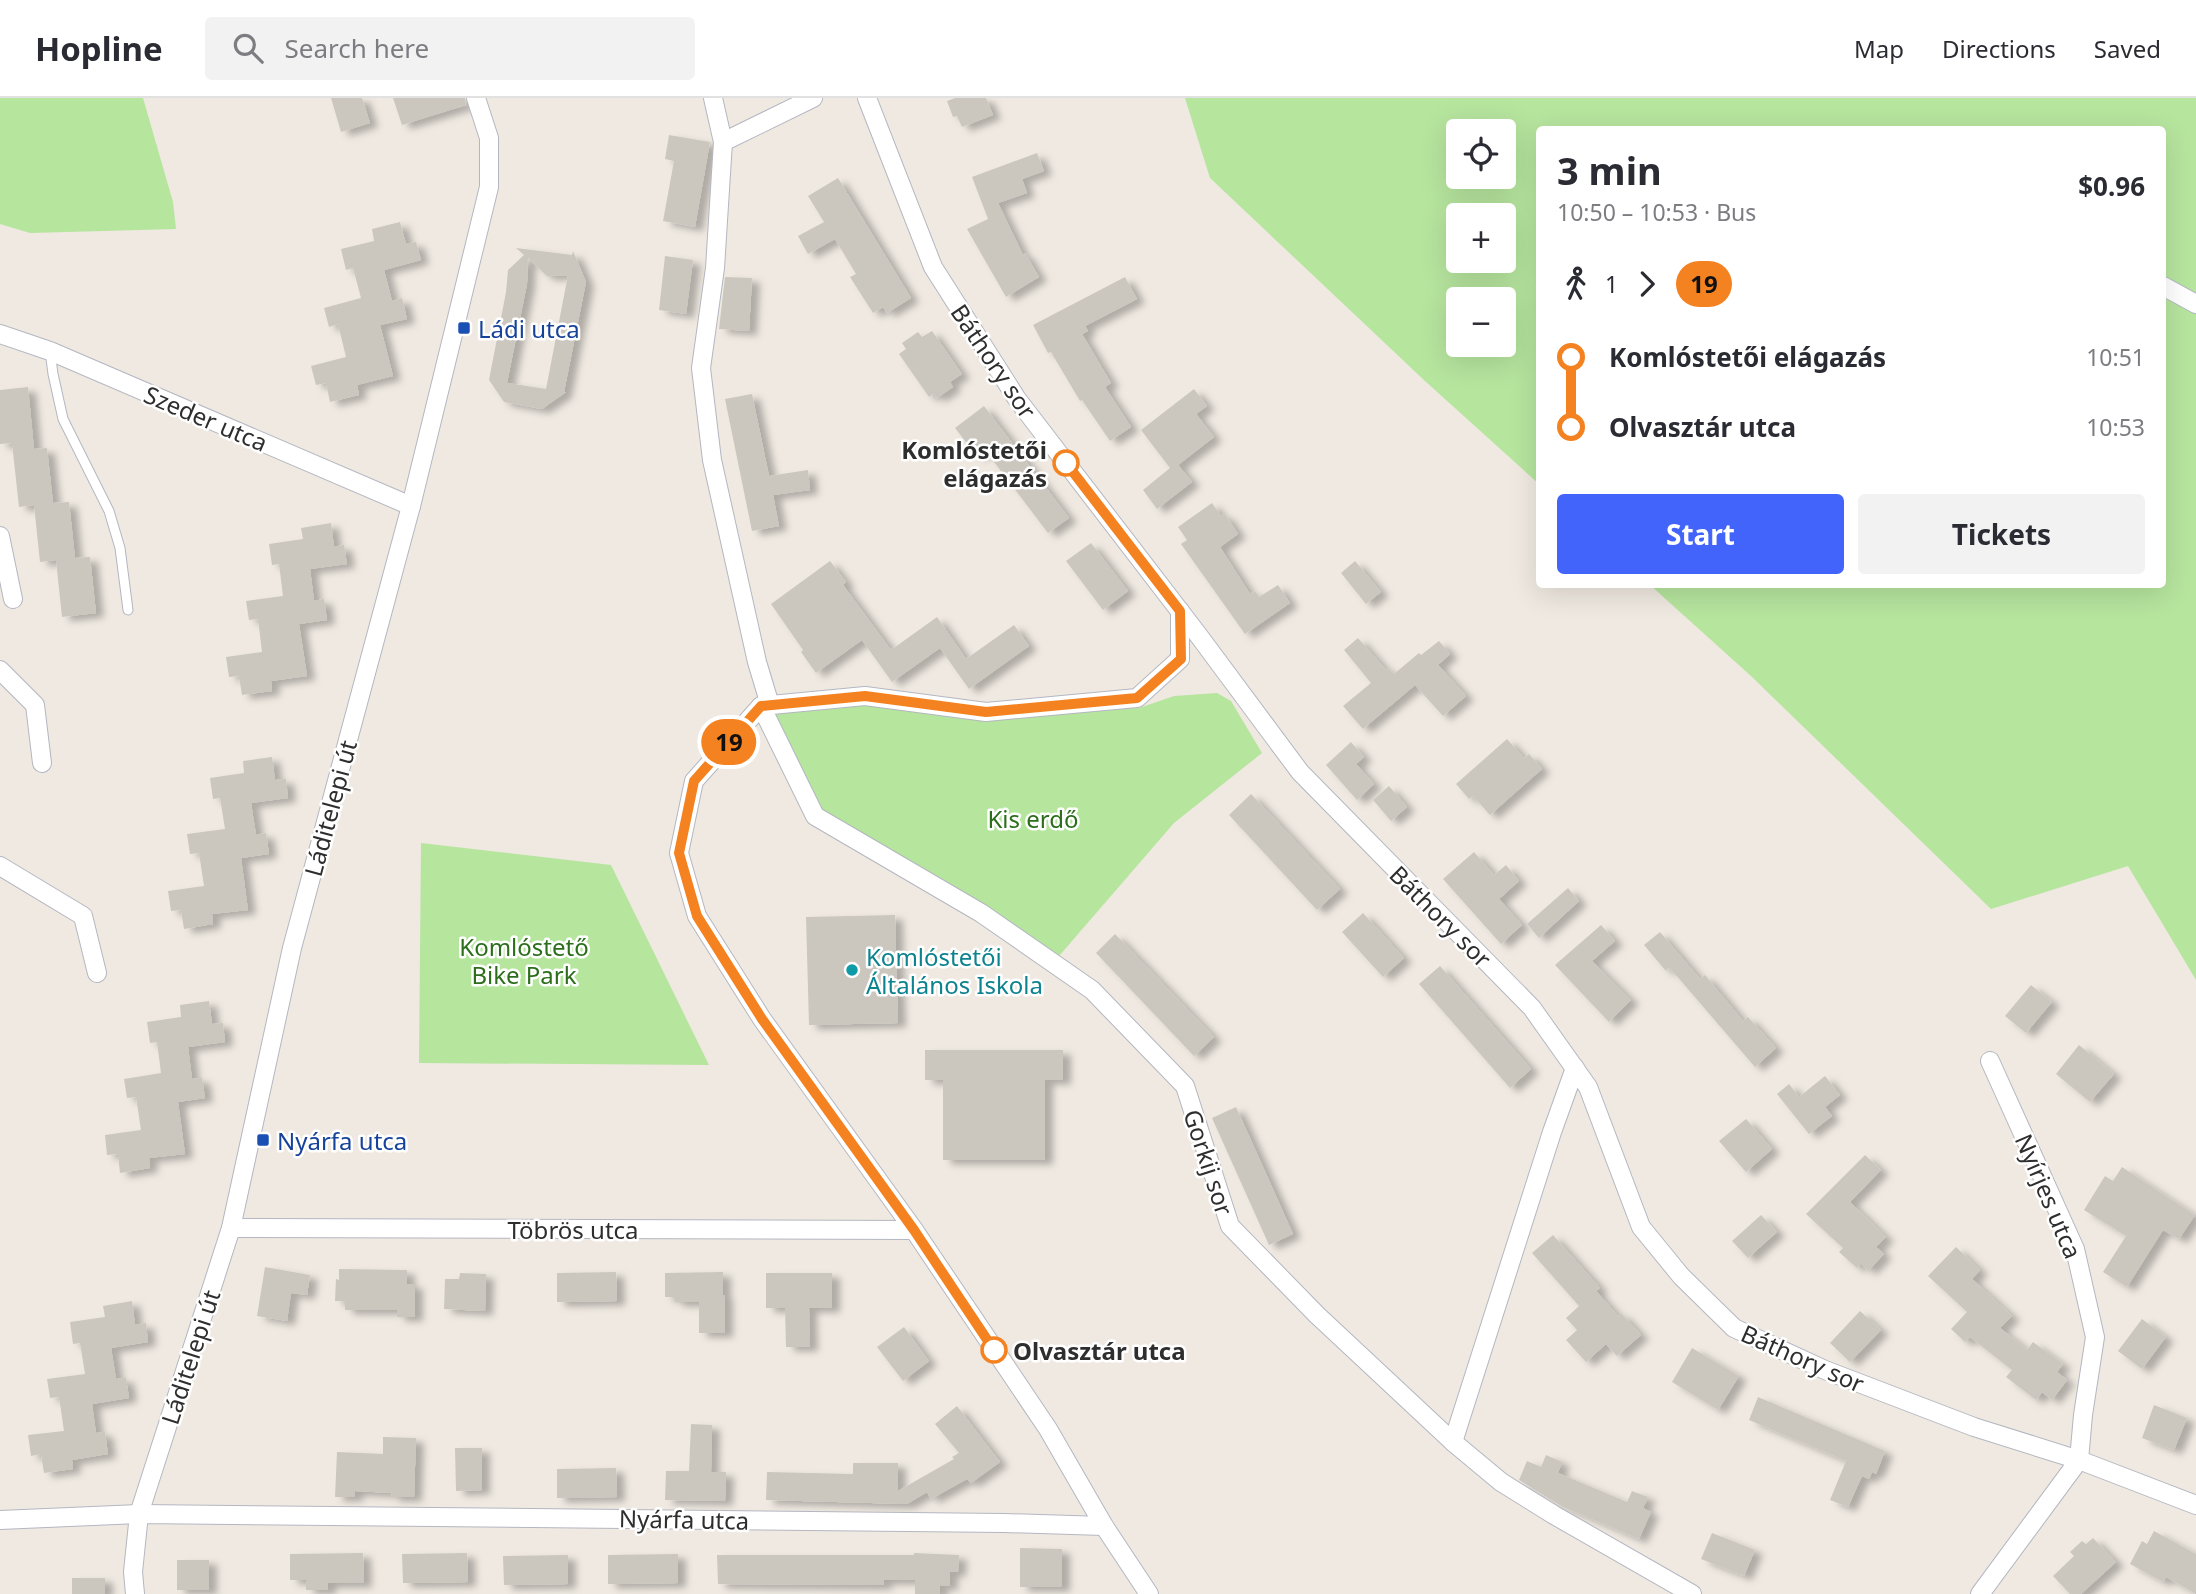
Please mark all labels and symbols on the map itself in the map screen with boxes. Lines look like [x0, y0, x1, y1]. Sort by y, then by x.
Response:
street label: Báthory sor [944, 297, 1044, 425]
place label: Ládi utca [478, 312, 580, 345]
marker: Ládi utca [456, 320, 472, 336]
street label: Szeder utca [139, 377, 273, 459]
place label: Komlóstetői elágazás [901, 433, 1047, 494]
marker: Komlóstetői elágazás [1053, 450, 1079, 476]
line badge: 19 [698, 719, 760, 765]
street label: Láditelepi út [296, 736, 364, 880]
park label: Kis erdő [987, 802, 1079, 835]
street label: Báthory sor [1383, 858, 1499, 974]
park label: Komlóstető Bike Park [459, 930, 589, 991]
place label: Komlóstetői Általános Iskola [866, 940, 1043, 1001]
marker: Komlóstetői Általános Iskola [844, 962, 860, 978]
street label: Gorkij sor [1176, 1105, 1242, 1219]
place label: Nyárfa utca [277, 1124, 407, 1157]
street label: Nyírjes utca [2008, 1129, 2090, 1263]
marker: Nyárfa utca [255, 1132, 271, 1148]
street label: Töbrös utca [507, 1213, 639, 1246]
street label: Láditelepi út [153, 1285, 227, 1428]
street label: Báthory sor [1736, 1316, 1870, 1400]
place label: Olvasztár utca [1013, 1334, 1186, 1367]
marker: Olvasztár utca [981, 1337, 1007, 1363]
street label: Nyárfa utca [619, 1501, 749, 1537]

